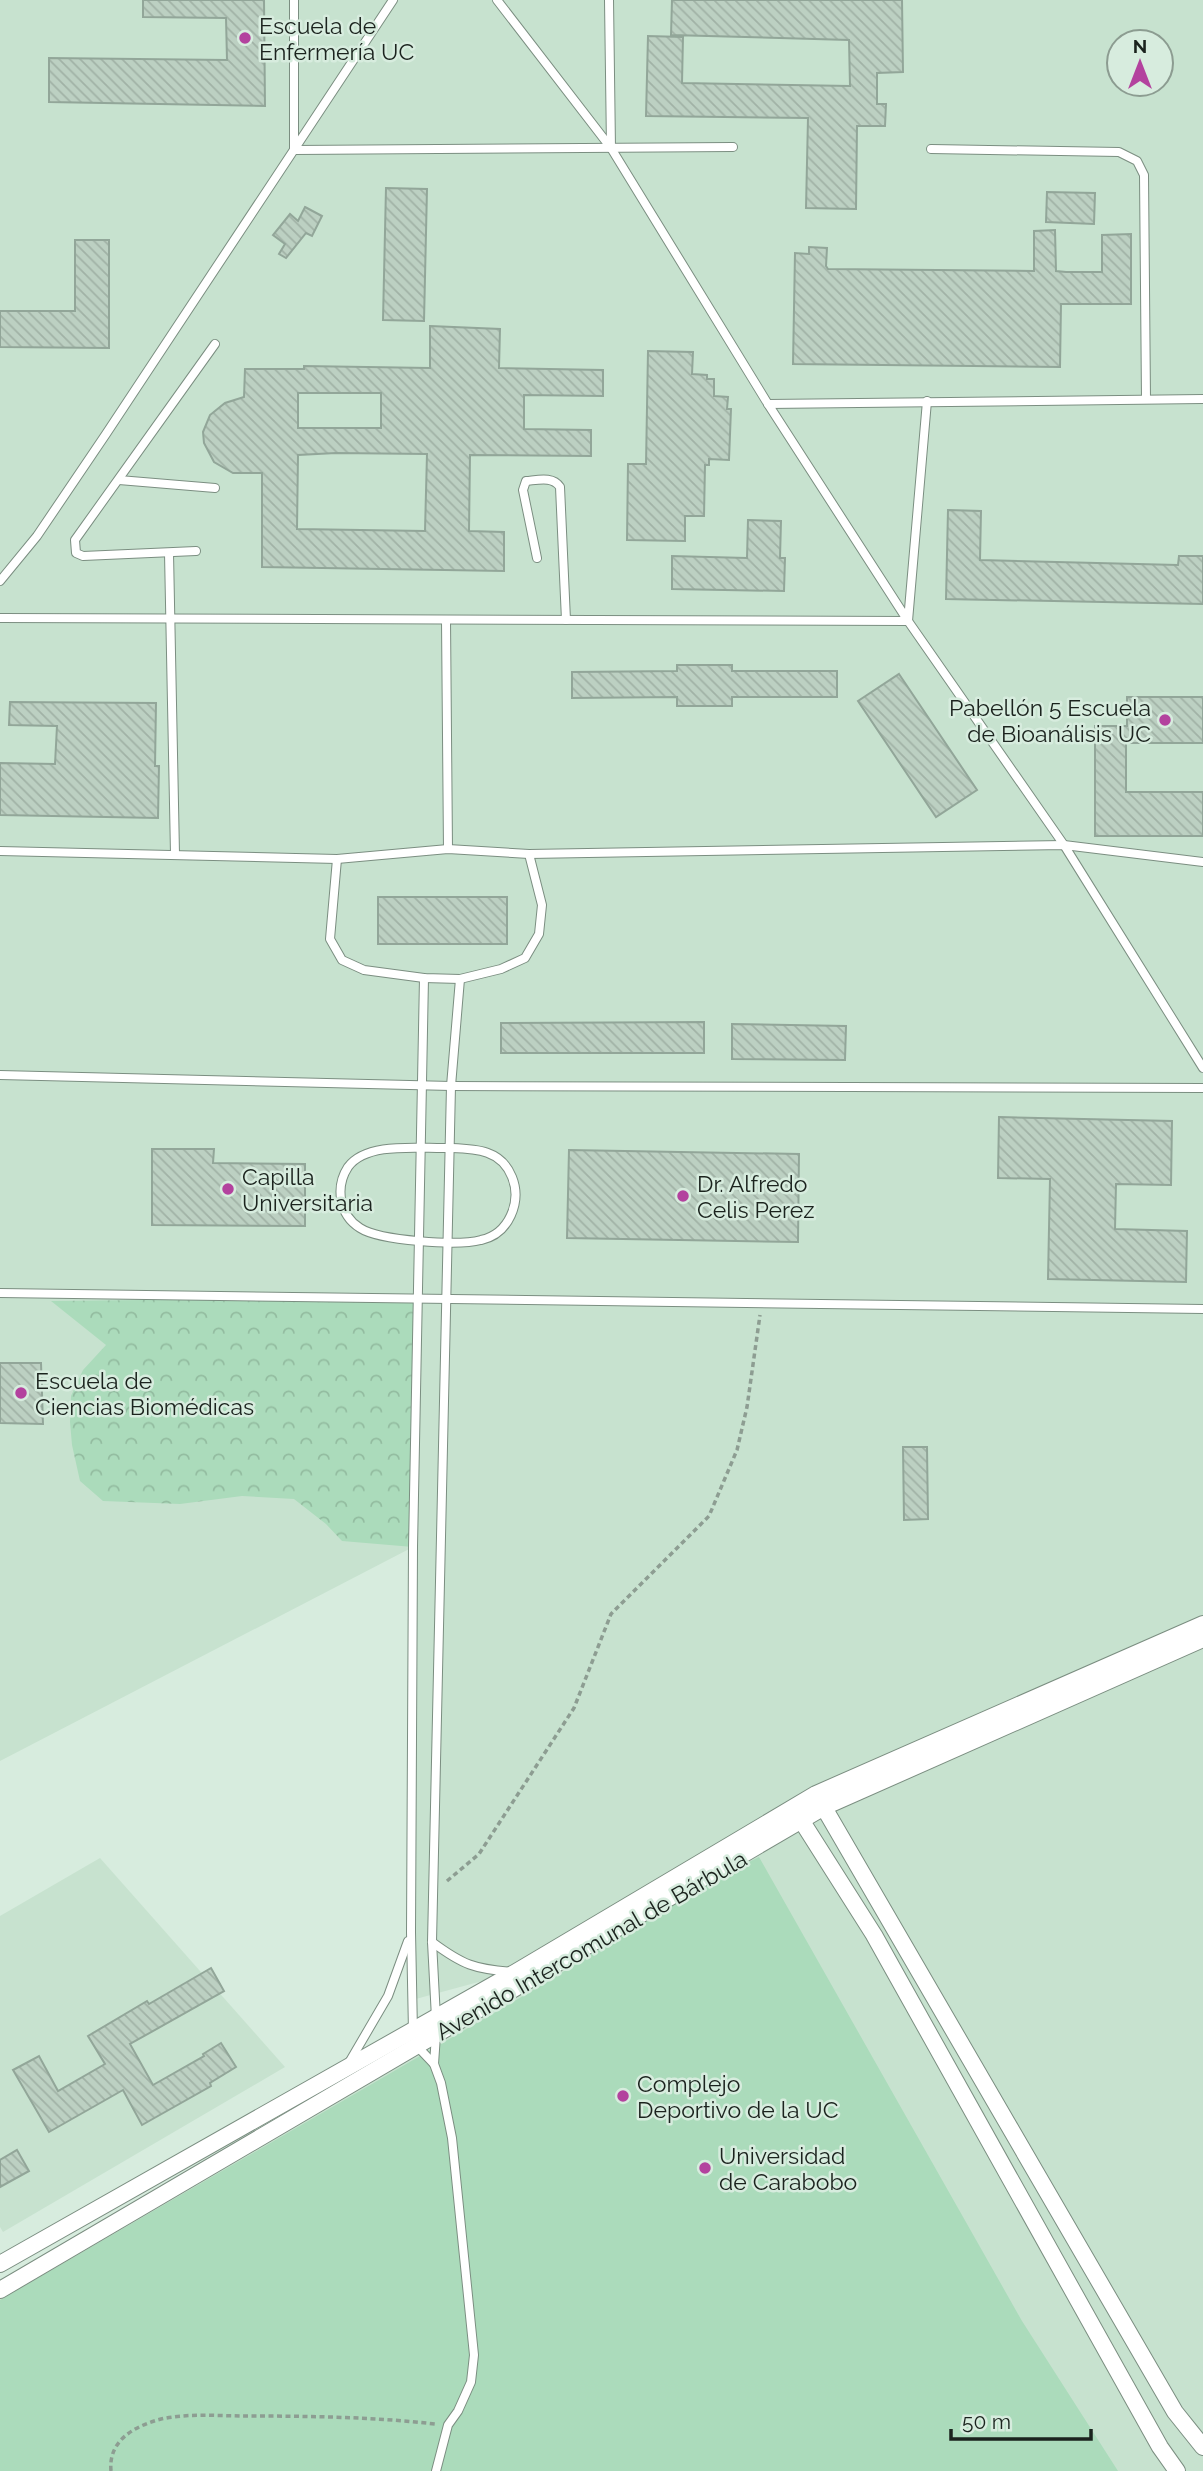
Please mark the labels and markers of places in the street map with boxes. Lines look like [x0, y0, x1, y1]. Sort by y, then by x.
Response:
place label: Escuela de Enfermería UC [259, 12, 414, 65]
marker: Escuela de Enfermería UC [237, 30, 253, 46]
place label: Pabellón 5 Escuela de Bioanálisis UC [949, 694, 1151, 747]
marker: Pabellón 5 Escuela de Bioanálisis UC [1157, 712, 1173, 728]
place label: Capilla Universitaria [242, 1163, 373, 1216]
place label: Dr. Alfredo Celis Perez [697, 1170, 814, 1223]
marker: Capilla Universitaria [220, 1181, 236, 1197]
marker: Dr. Alfredo Celis Perez [675, 1188, 691, 1204]
place label: Escuela de Ciencias Biomédicas [35, 1367, 254, 1420]
marker: Escuela de Ciencias Biomédicas [13, 1385, 29, 1401]
place label: Complejo Deportivo de la UC [637, 2070, 839, 2123]
marker: Complejo Deportivo de la UC [615, 2088, 631, 2104]
place label: Universidad de Carabobo [719, 2142, 857, 2195]
marker: Universidad de Carabobo [697, 2160, 713, 2176]

